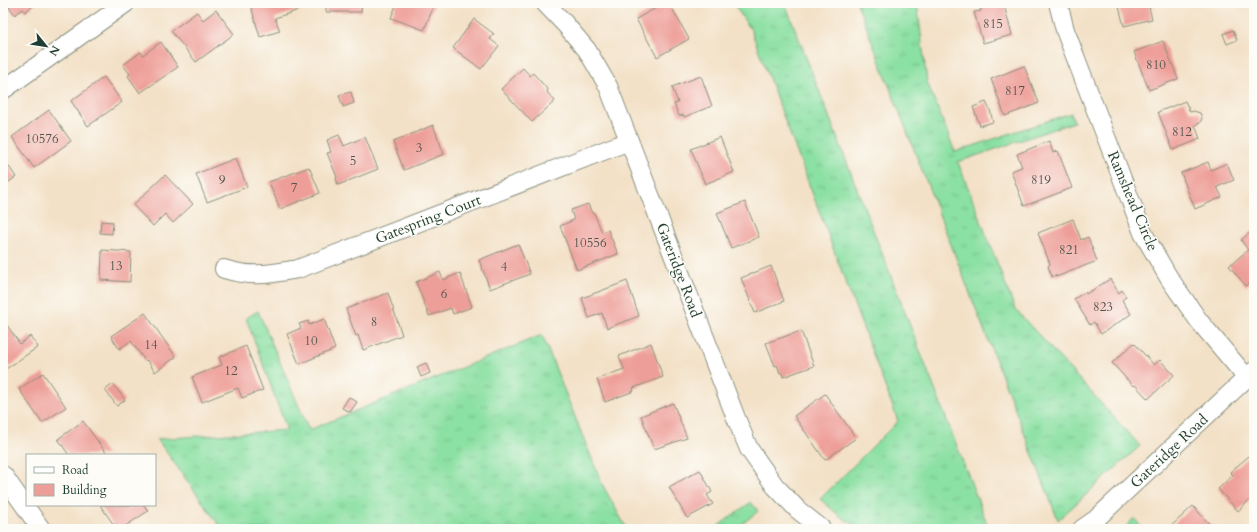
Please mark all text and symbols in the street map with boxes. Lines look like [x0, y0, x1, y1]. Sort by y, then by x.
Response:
house number: 815 [983, 15, 1003, 33]
north arrow [26, 26, 66, 66]
text: N [45, 43, 63, 59]
house number: 810 [1146, 56, 1166, 74]
house number: 817 [1005, 82, 1025, 100]
house number: 812 [1172, 123, 1192, 141]
house number: 10576 [25, 130, 59, 148]
house number: 3 [416, 139, 422, 157]
street label: Ramshead Circle [1103, 148, 1163, 254]
house number: 5 [350, 152, 356, 170]
house number: 9 [219, 171, 226, 189]
house number: 819 [1031, 171, 1051, 189]
house number: 7 [291, 179, 298, 197]
street label: Gatespring Court [372, 190, 484, 248]
street label: Gateridge Road [652, 220, 706, 320]
house number: 10556 [573, 234, 607, 252]
house number: 821 [1059, 241, 1079, 259]
house number: 13 [109, 257, 123, 275]
house number: 4 [501, 258, 508, 276]
house number: 6 [441, 285, 448, 303]
house number: 823 [1093, 298, 1113, 316]
house number: 8 [371, 313, 377, 331]
house number: 10 [304, 332, 318, 350]
house number: 14 [144, 336, 158, 354]
house number: 12 [224, 362, 238, 380]
street label: Gateridge Road [1126, 410, 1212, 492]
legend [26, 454, 156, 506]
text: Road [62, 462, 89, 478]
text: Building [62, 482, 107, 498]

